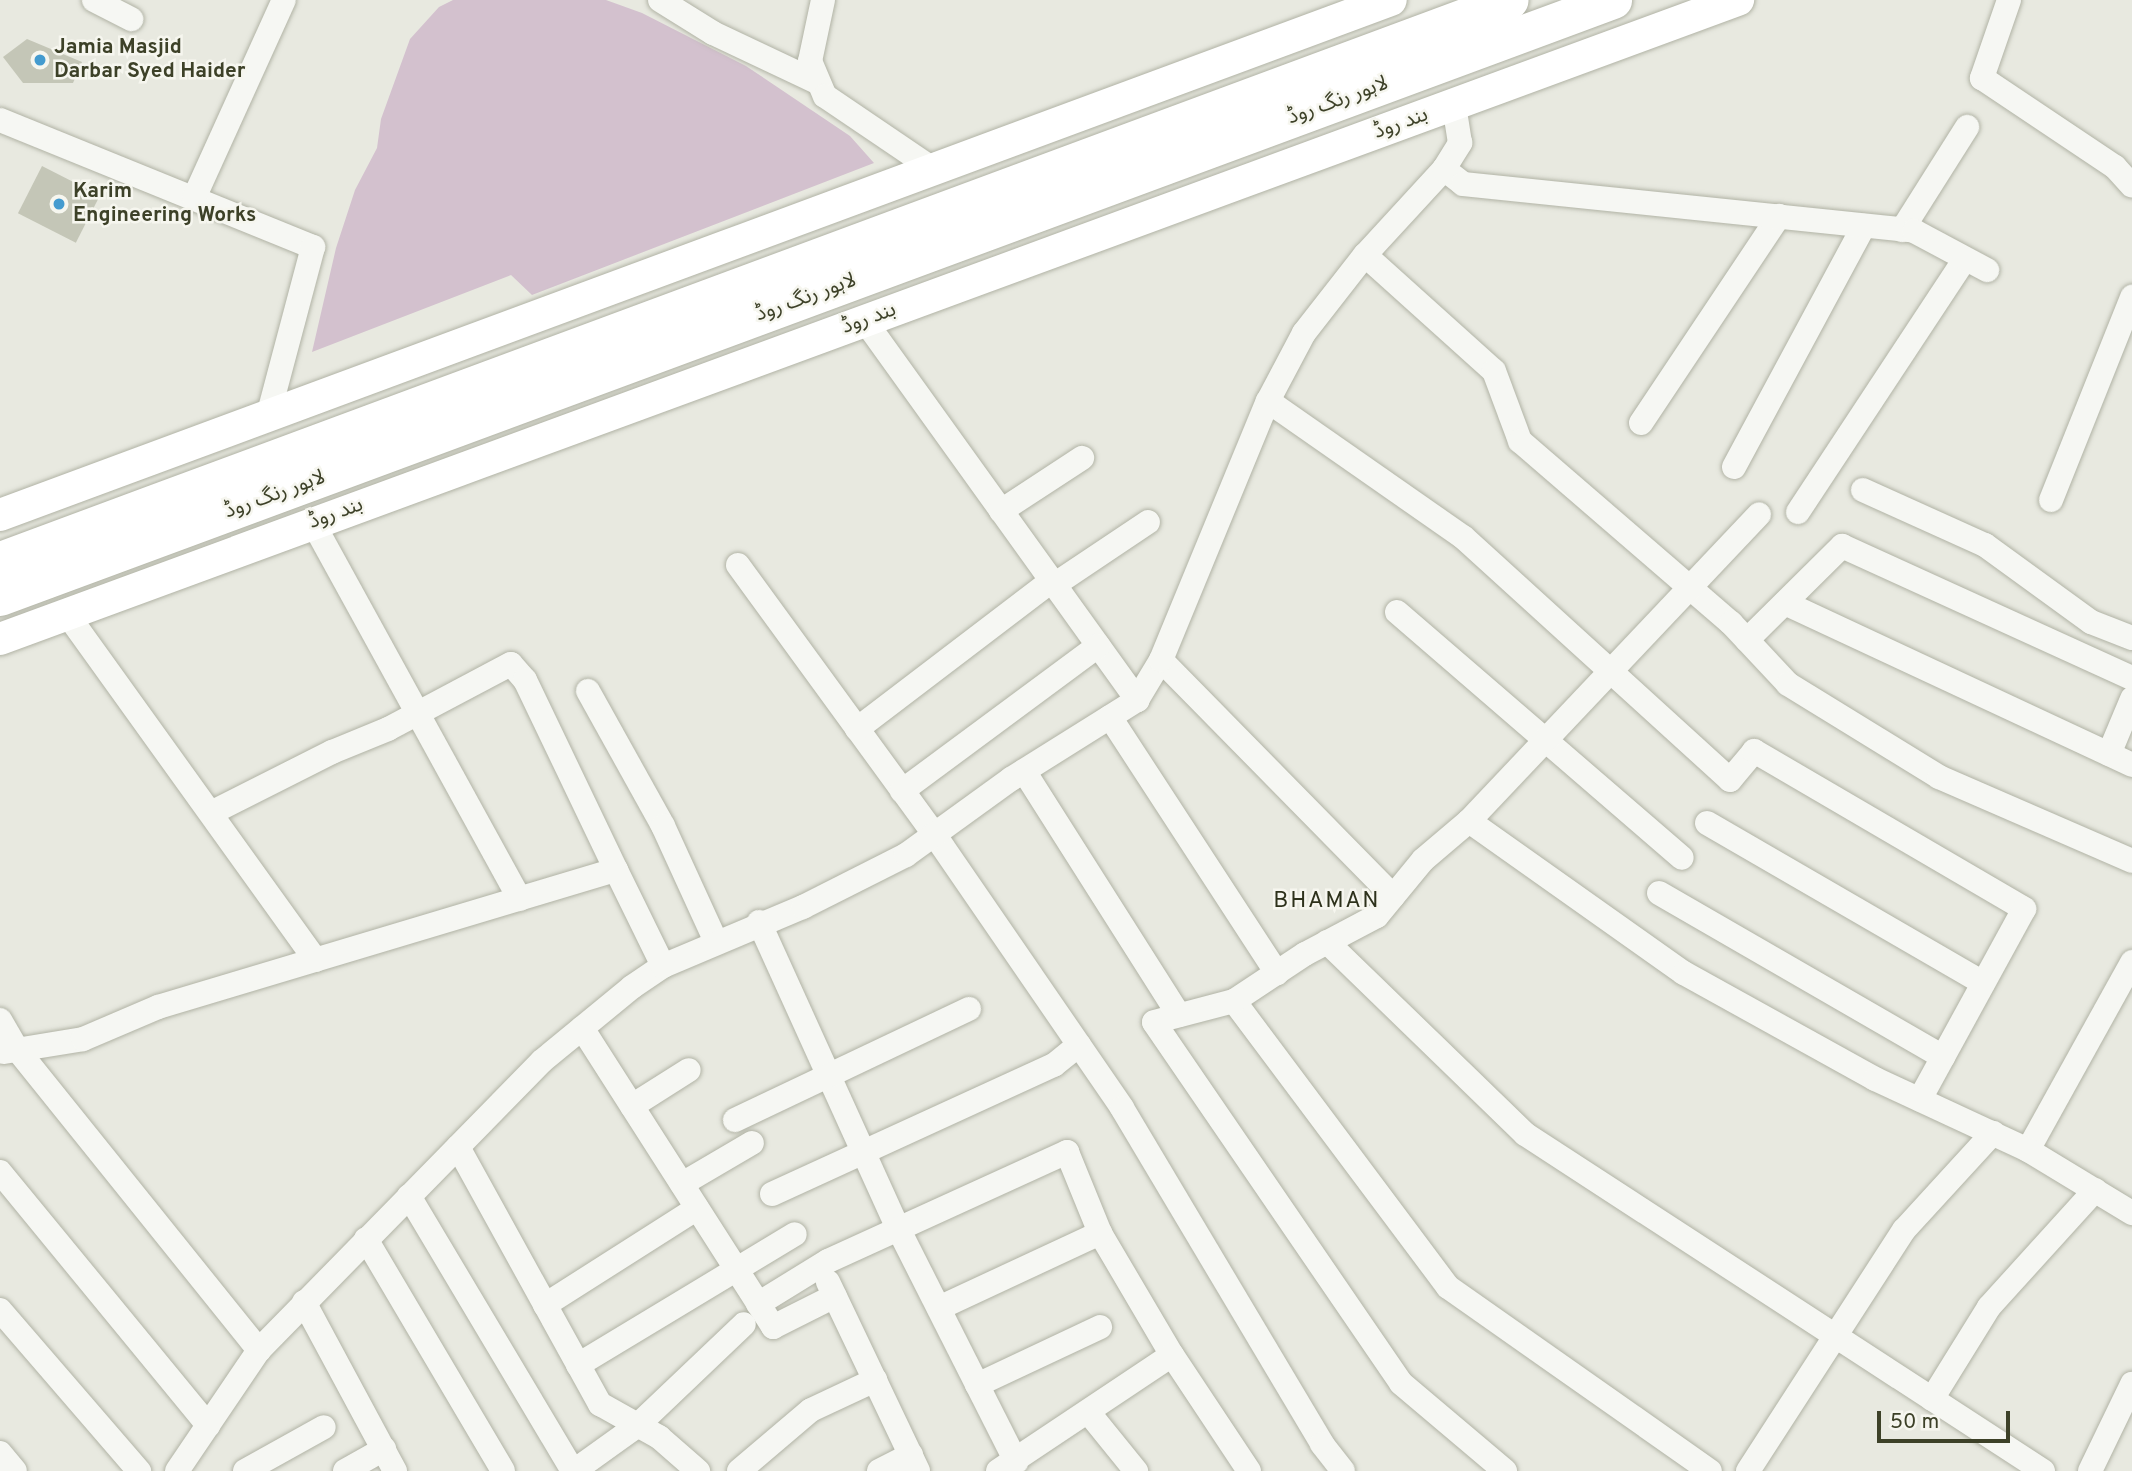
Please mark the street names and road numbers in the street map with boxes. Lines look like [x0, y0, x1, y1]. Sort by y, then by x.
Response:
street label: لاہور رنگ روڈ [1284, 71, 1392, 131]
street label: بند روڈ [1370, 103, 1432, 145]
street label: لاہور رنگ روڈ [752, 268, 860, 328]
street label: بند روڈ [838, 298, 900, 340]
street label: لاہور رنگ روڈ [221, 465, 329, 525]
street label: بند روڈ [305, 493, 367, 535]

